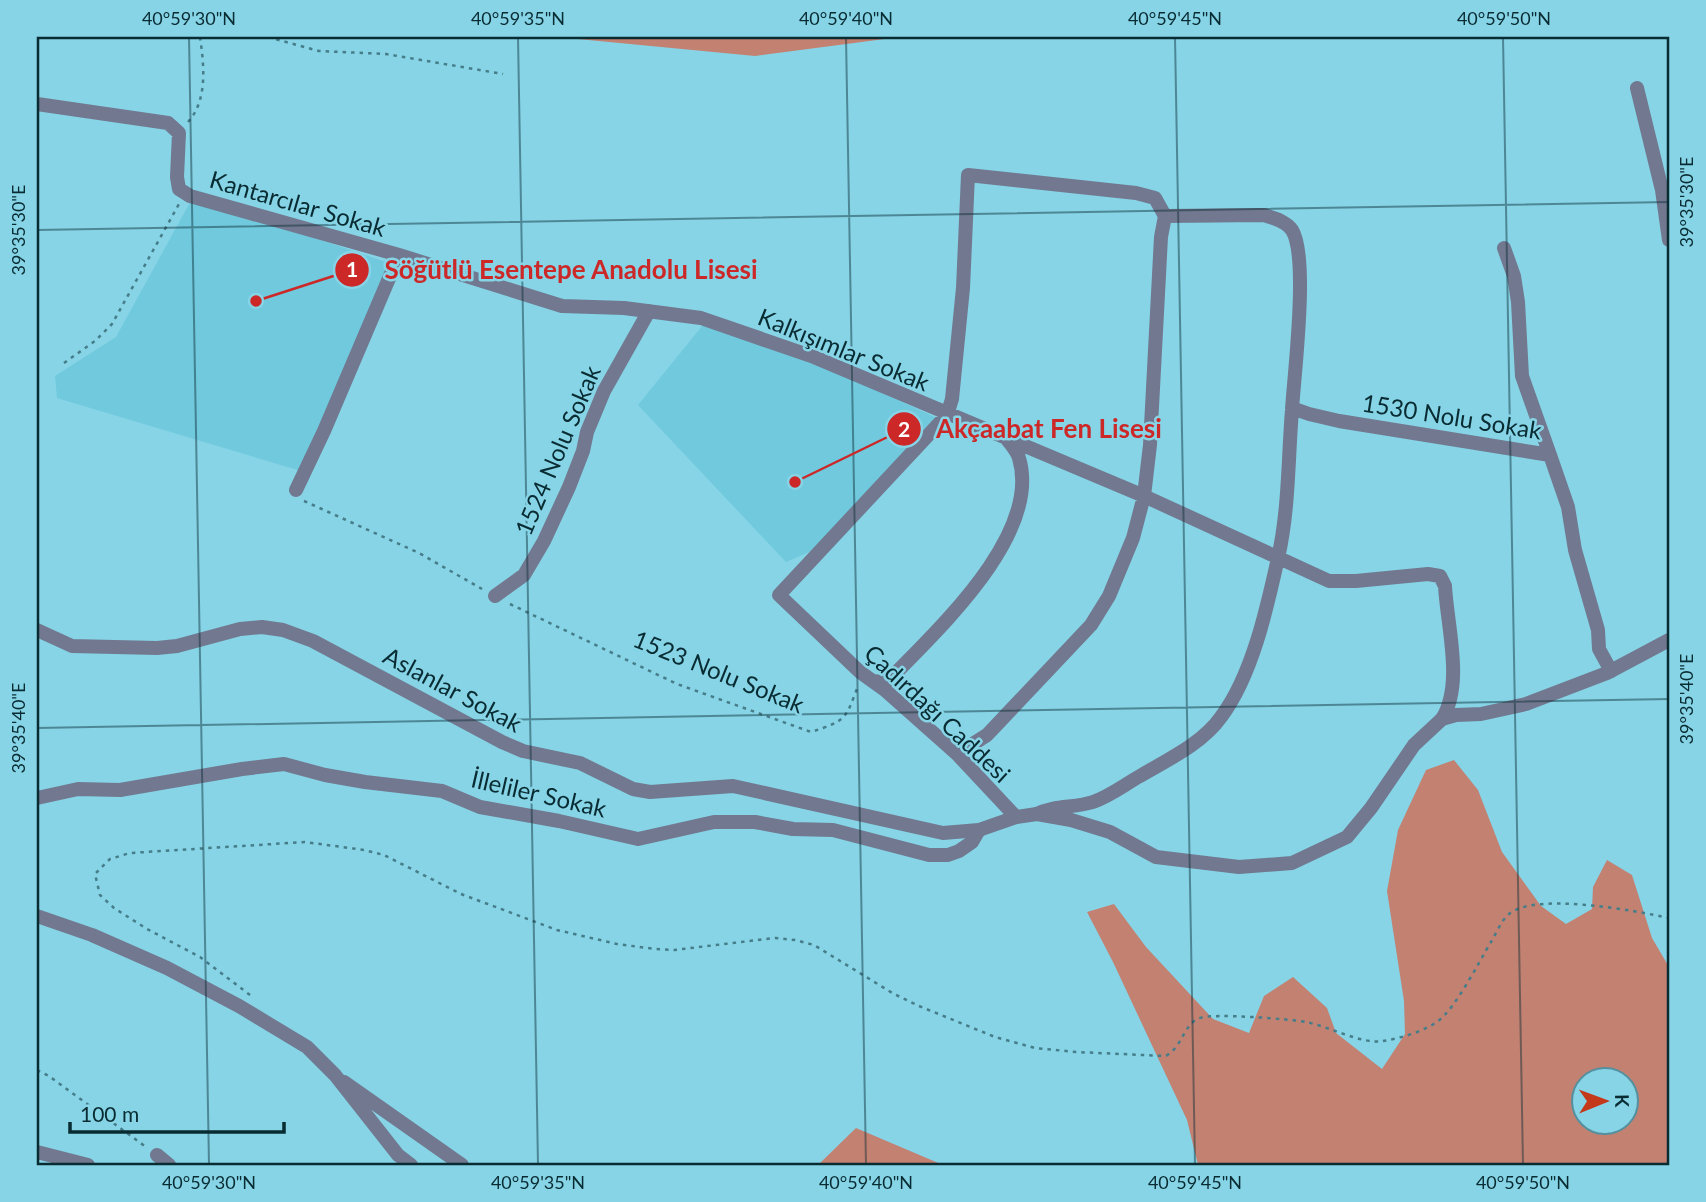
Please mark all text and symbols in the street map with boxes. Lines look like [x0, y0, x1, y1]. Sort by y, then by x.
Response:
text: 40°59'30"N [142, 7, 236, 29]
text: 40°59'35"N [471, 7, 565, 29]
text: 40°59'40"N [799, 7, 893, 29]
text: 40°59'45"N [1128, 7, 1222, 29]
text: 40°59'50"N [1457, 7, 1551, 29]
text: 39°35'30"E [1675, 157, 1697, 247]
street label: Kantarcılar Sokak [207, 164, 390, 242]
text: 39°35'30"E [7, 185, 29, 275]
callout: Söğütlü Esentepe Anadolu Lisesi [334, 247, 772, 294]
text: Söğütlü Esentepe Anadolu Lisesi [384, 253, 758, 285]
text: 1 [346, 256, 358, 281]
street label: Kalkışımlar Sokak [754, 301, 935, 397]
street label: 1524 Nolu Sokak [508, 360, 606, 539]
street label: 1530 Nolu Sokak [1360, 387, 1545, 445]
callout: Akçaabat Fen Lisesi [887, 406, 1176, 453]
text: Akçaabat Fen Lisesi [935, 412, 1162, 444]
text: 2 [898, 416, 910, 441]
street label: 1523 Nolu Sokak [629, 624, 809, 719]
street label: Çadırdağı Caddesi [859, 638, 1017, 788]
street label: Aslanlar Sokak [379, 640, 528, 738]
text: 39°35'40"E [1675, 654, 1697, 744]
text: 39°35'40"E [7, 683, 29, 773]
street label: İlleliler Sokak [469, 763, 610, 823]
north arrow [1570, 1066, 1640, 1136]
scale bar [70, 1090, 284, 1134]
text: K [1611, 1094, 1634, 1108]
text: 100 m [80, 1101, 139, 1126]
text: 40°59'30"N [162, 1171, 256, 1193]
text: 40°59'35"N [491, 1171, 585, 1193]
text: 40°59'40"N [819, 1171, 913, 1193]
text: 40°59'45"N [1148, 1171, 1242, 1193]
text: 40°59'50"N [1476, 1171, 1570, 1193]

